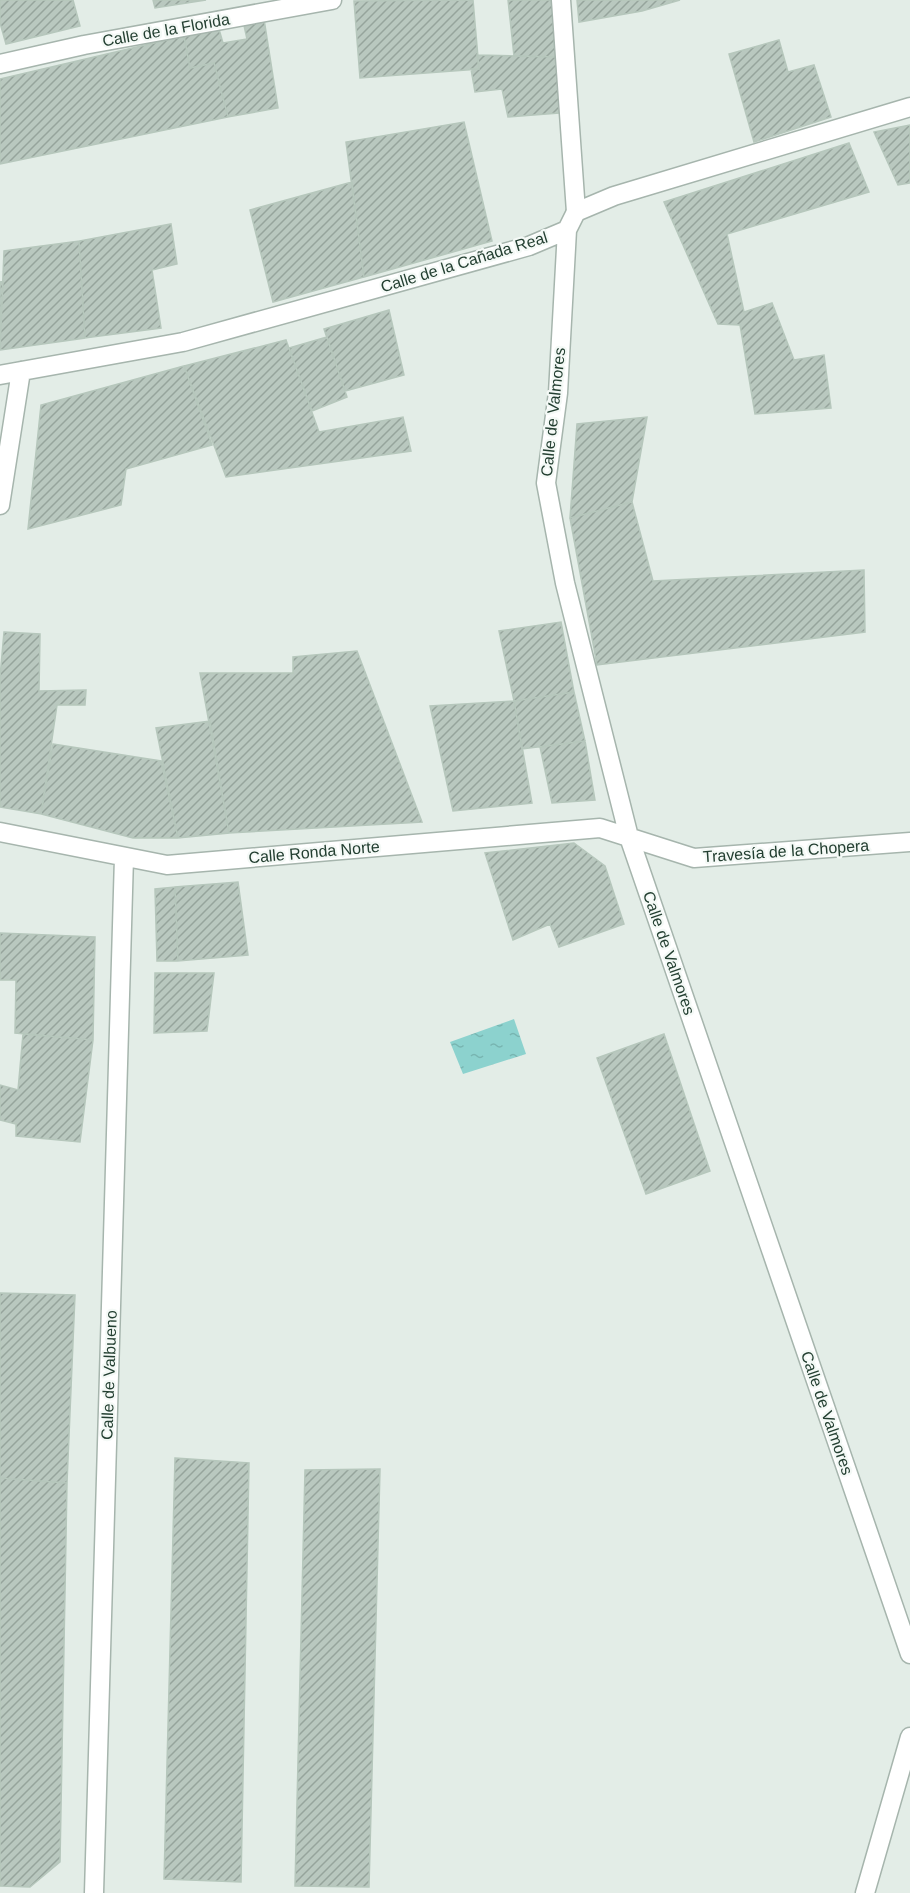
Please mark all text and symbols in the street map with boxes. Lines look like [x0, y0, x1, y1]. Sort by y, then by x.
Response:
street label: Calle de la Florida [101, 10, 231, 50]
street label: Calle de la Cañada Real [379, 229, 549, 295]
street label: Calle de Valmores [538, 347, 568, 477]
street label: Travesía de la Chopera [702, 837, 870, 865]
street label: Calle Ronda Norte [248, 838, 380, 866]
street label: Calle de Valmores [640, 889, 698, 1017]
street label: Calle de Valbueno [98, 1310, 120, 1440]
street label: Calle de Valmores [798, 1349, 856, 1477]

